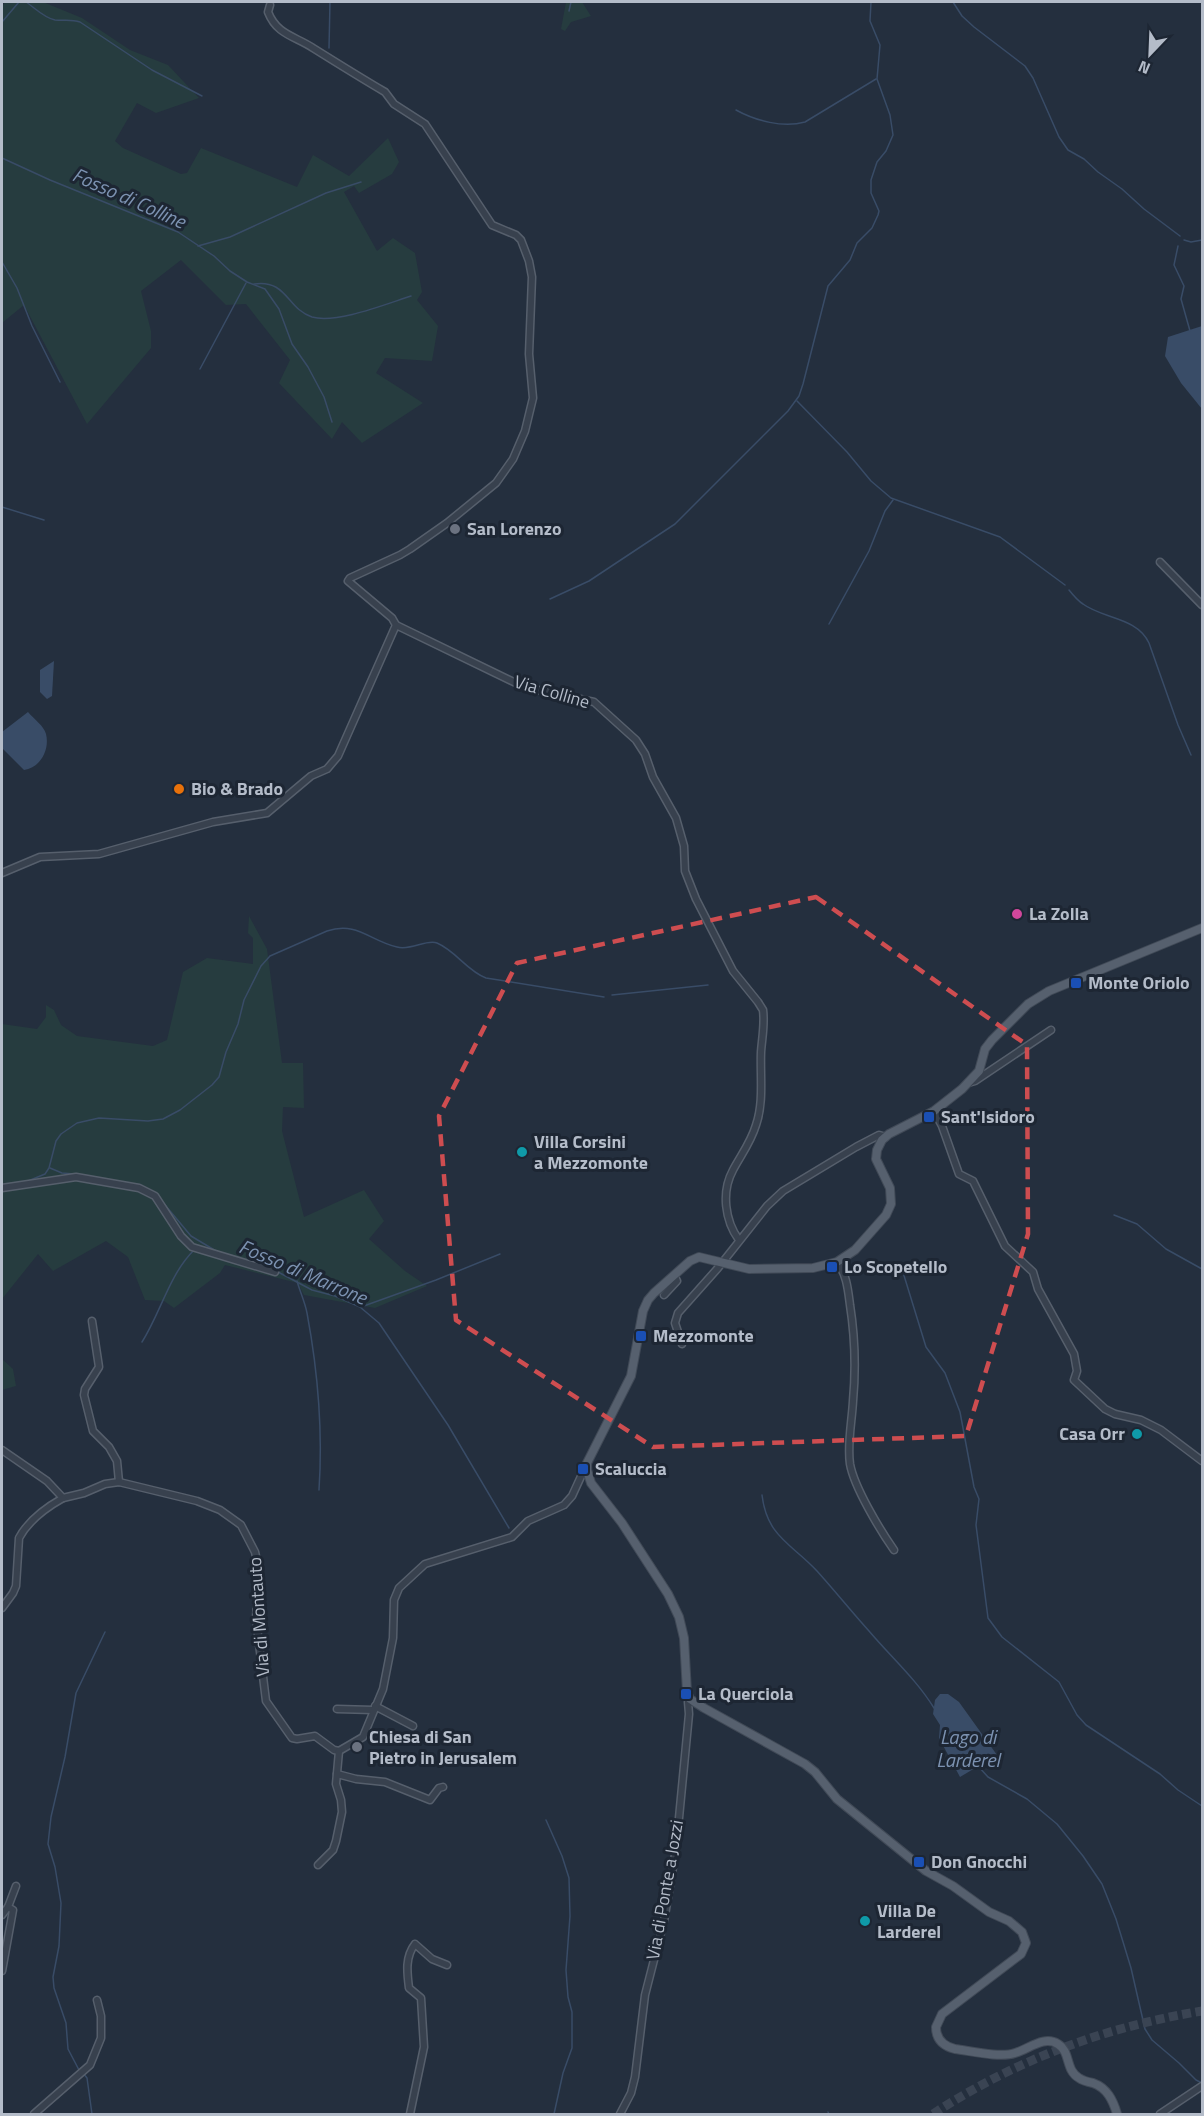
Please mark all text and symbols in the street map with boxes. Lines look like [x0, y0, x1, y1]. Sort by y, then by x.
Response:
north arrow [1120, 24, 1180, 84]
text: N [1134, 55, 1154, 81]
water label: Fosso di Colline [68, 159, 192, 237]
place label: San Lorenzo [467, 515, 562, 542]
marker: San Lorenzo [448, 522, 462, 536]
street label: Via Colline [511, 668, 593, 715]
place label: Bio & Brado [191, 775, 283, 802]
marker: Bio & Brado [172, 782, 186, 796]
place label: La Zolla [1029, 900, 1089, 927]
marker: La Zolla [1010, 907, 1024, 921]
place label: Monte Oriolo [1088, 969, 1190, 996]
marker: Monte Oriolo [1069, 976, 1083, 990]
place label: Sant'Isidoro [941, 1103, 1035, 1130]
marker: Sant'Isidoro [922, 1110, 936, 1124]
place label: Villa Corsini a Mezzomonte [534, 1128, 648, 1176]
marker: Villa Corsini a Mezzomonte [515, 1145, 529, 1159]
water label: Fosso di Marrone [234, 1231, 374, 1313]
place label: Lo Scopetello [844, 1253, 947, 1280]
marker: Lo Scopetello [825, 1260, 839, 1274]
place label: Mezzomonte [653, 1322, 754, 1349]
marker: Mezzomonte [634, 1329, 648, 1343]
place label: Casa Orr [1059, 1420, 1125, 1447]
marker: Casa Orr [1130, 1427, 1144, 1441]
place label: Scaluccia [595, 1455, 667, 1482]
marker: Scaluccia [576, 1462, 590, 1476]
street label: Via di Montauto [241, 1556, 276, 1678]
place label: La Querciola [698, 1680, 794, 1707]
marker: La Querciola [679, 1687, 693, 1701]
water label: Lago di Larderel [936, 1721, 1002, 1775]
place label: Chiesa di San Pietro in Jerusalem [369, 1723, 517, 1771]
marker: Chiesa di San Pietro in Jerusalem [350, 1740, 364, 1754]
street label: Via di Ponte a Jozzi [639, 1818, 690, 1962]
place label: Don Gnocchi [931, 1848, 1027, 1875]
marker: Don Gnocchi [912, 1855, 926, 1869]
place label: Villa De Larderel [877, 1897, 941, 1945]
marker: Villa De Larderel [858, 1914, 872, 1928]

